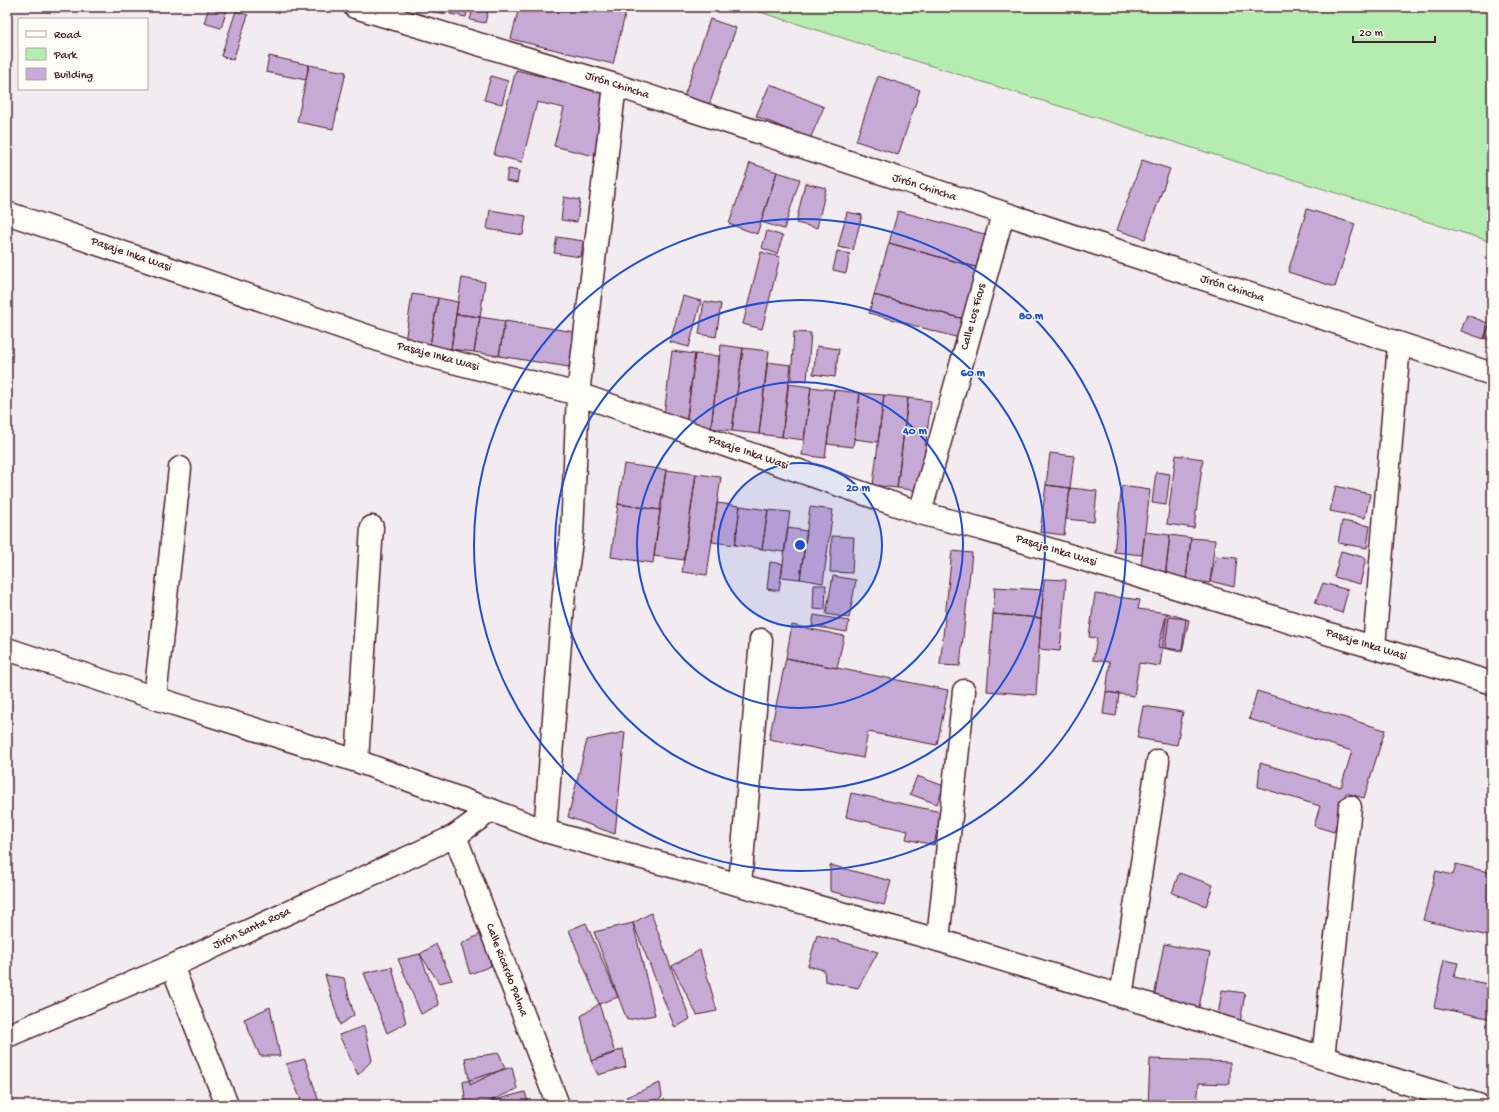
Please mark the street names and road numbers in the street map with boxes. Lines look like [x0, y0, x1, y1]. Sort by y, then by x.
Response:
street label: Jirón Chincha [583, 69, 651, 103]
street label: Jirón Chincha [890, 171, 958, 205]
street label: Pasaje Inka Wasi [88, 234, 173, 275]
street label: Jirón Chincha [1198, 272, 1266, 306]
street label: Calle Los Ficus [958, 282, 990, 352]
street label: Pasaje Inka Wasi [395, 339, 481, 375]
street label: Pasaje Inka Wasi [705, 432, 790, 473]
street label: Pasaje Inka Wasi [1013, 532, 1099, 570]
street label: Pasaje Inka Wasi [1323, 626, 1409, 664]
street label: Jirón Santa Rosa [211, 905, 293, 953]
street label: Calle Ricardo Palma [482, 921, 530, 1019]

